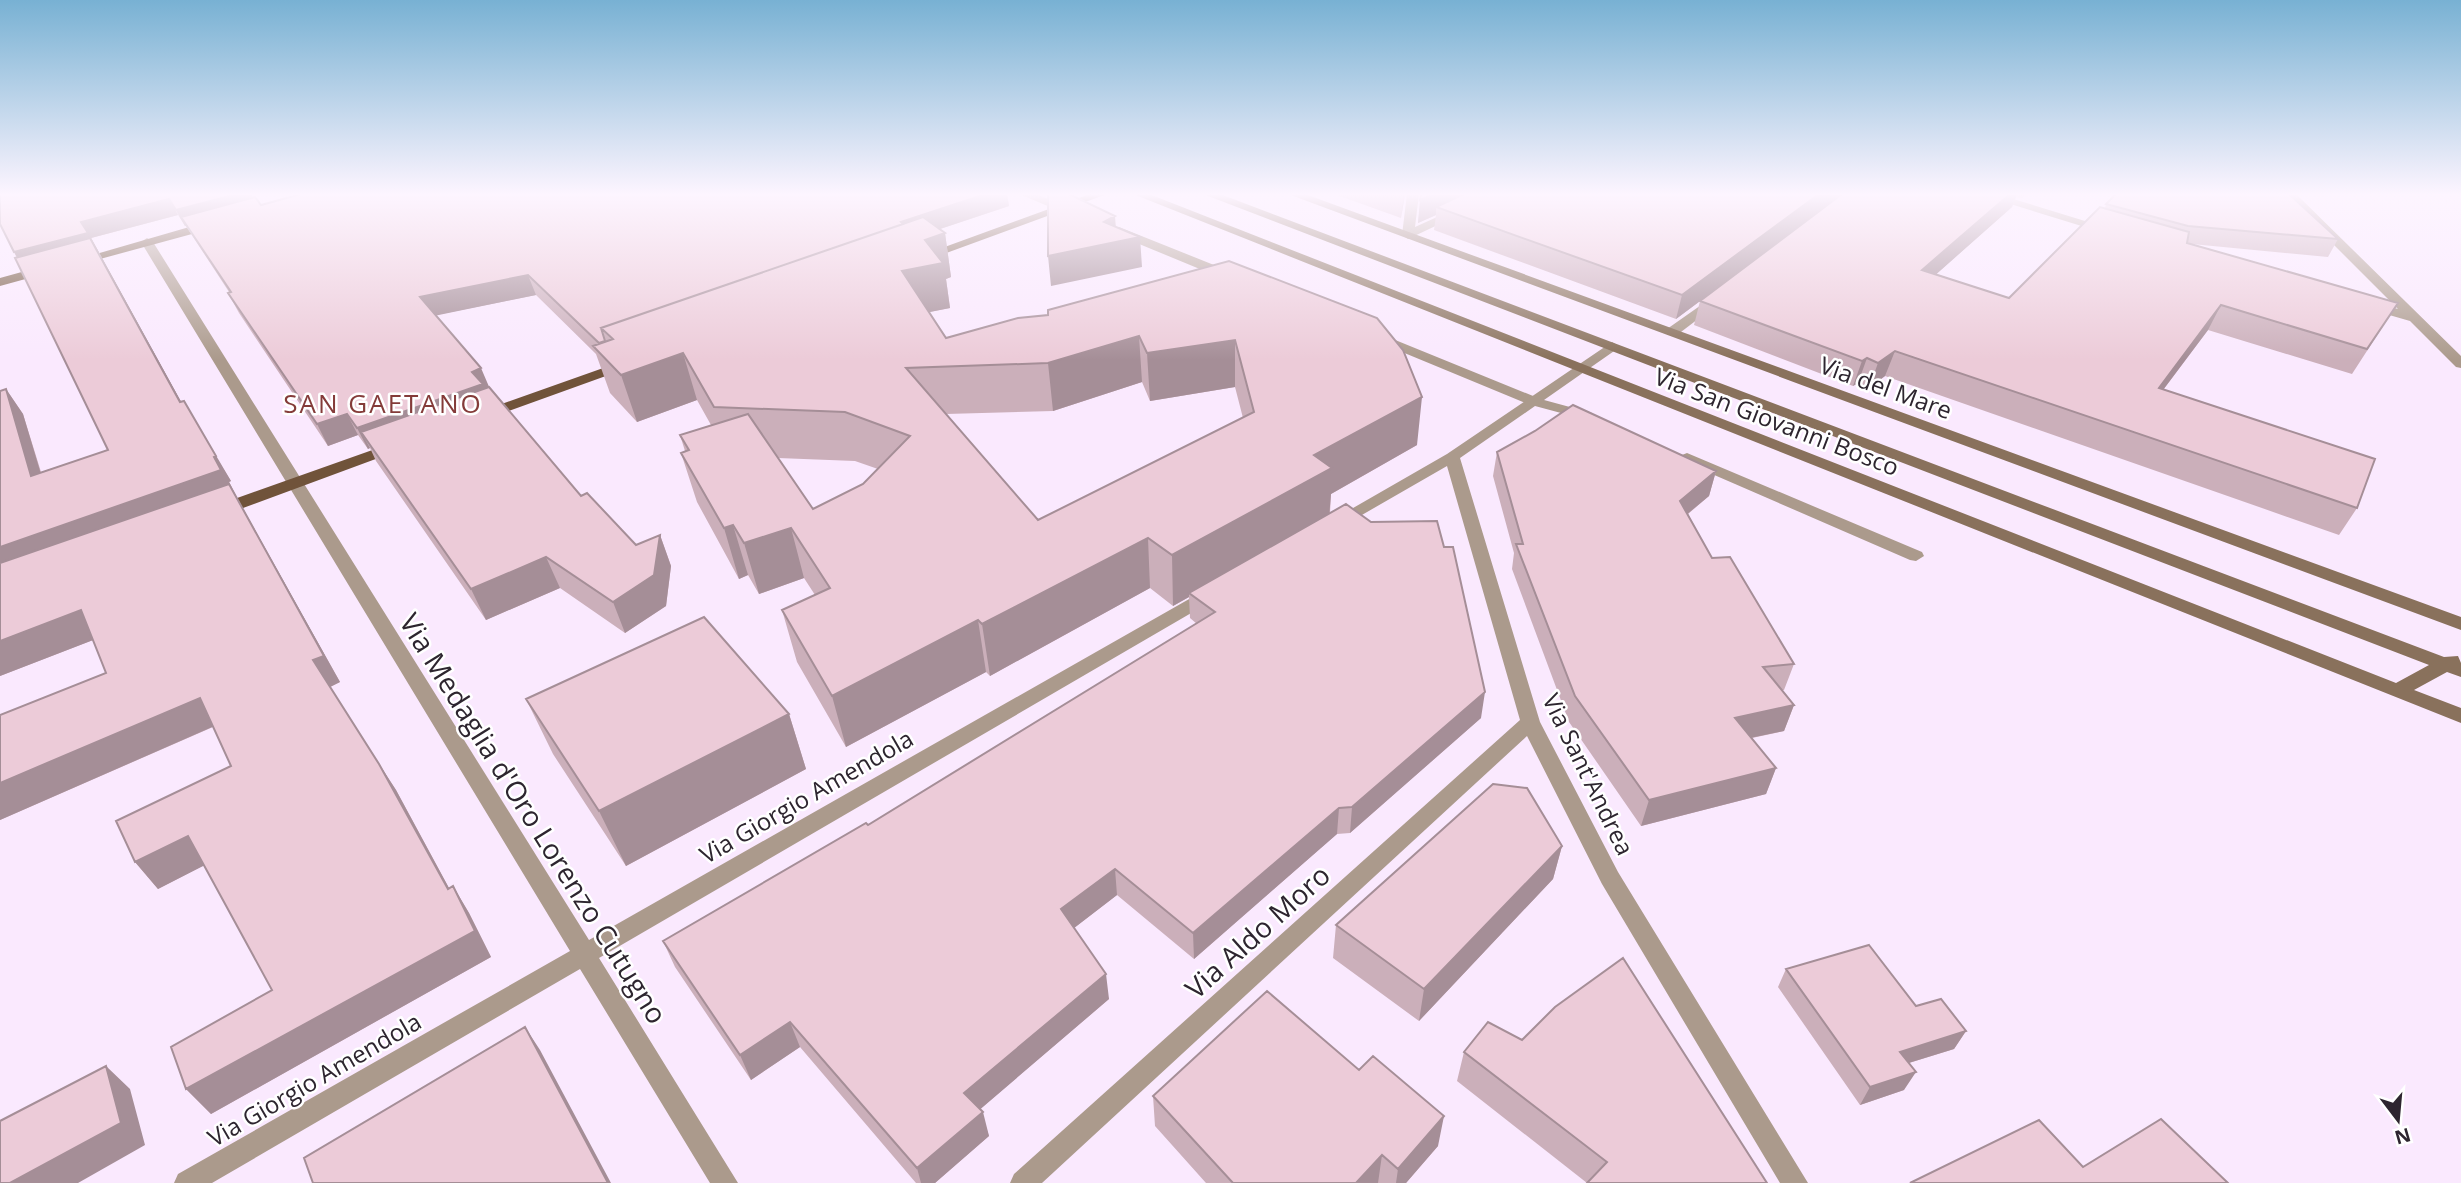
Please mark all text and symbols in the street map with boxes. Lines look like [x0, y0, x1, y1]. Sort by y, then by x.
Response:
street label: Via del Mare [1815, 348, 1957, 426]
street label: Via San Giovanni Bosco [1650, 359, 1904, 483]
district label: SAN GAETANO [283, 385, 483, 421]
street label: Via Medaglia d'Oro Lorenzo Cutugno [391, 606, 677, 1030]
street label: Via Sant'Andrea [1536, 688, 1642, 860]
street label: Via Giorgio Amendola [693, 721, 919, 871]
street label: Via Aldo Moro [1176, 856, 1338, 1006]
street label: Via Giorgio Amendola [201, 1004, 427, 1154]
north arrow [2363, 1085, 2433, 1155]
text: N [2392, 1122, 2414, 1151]

